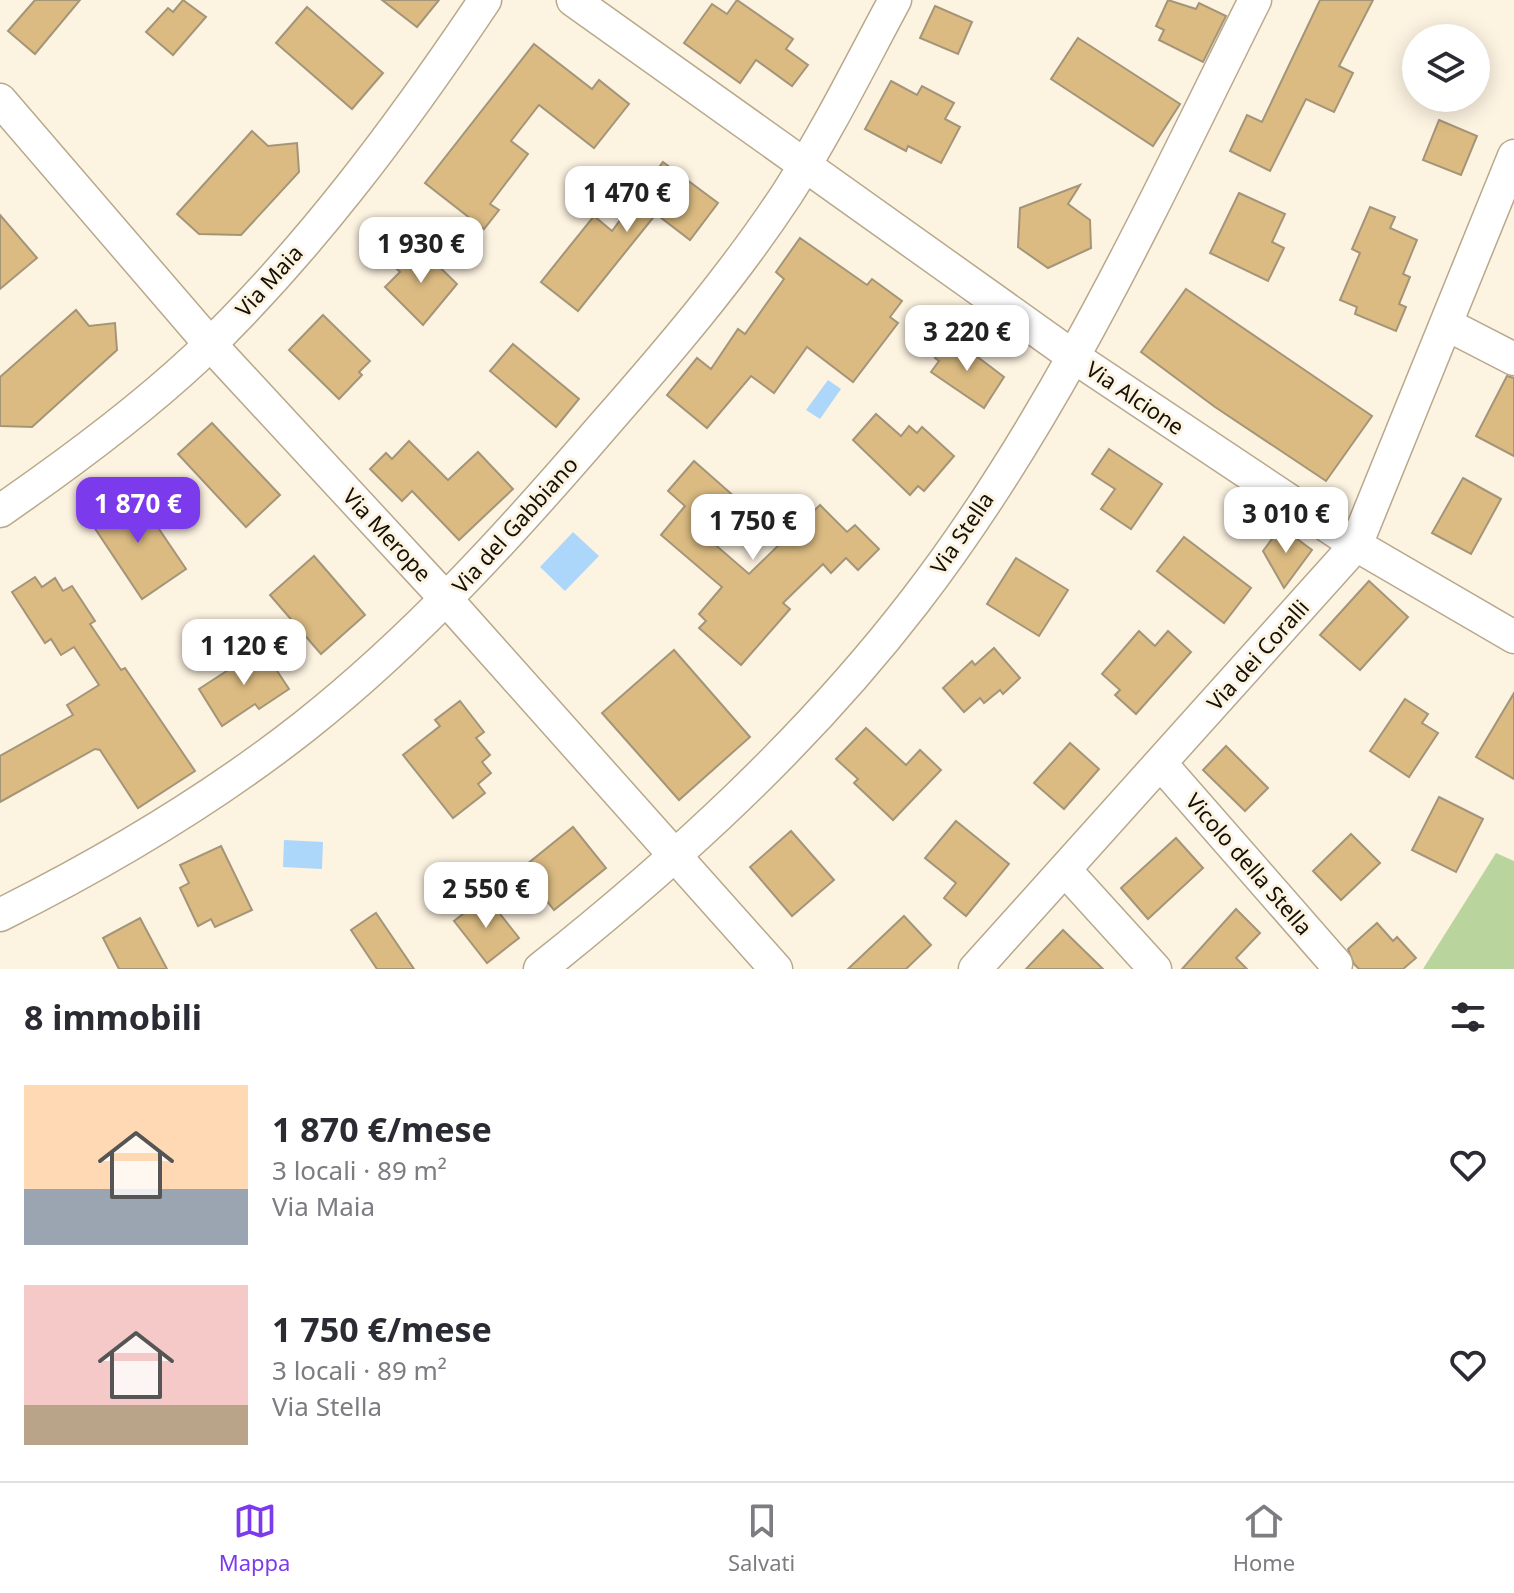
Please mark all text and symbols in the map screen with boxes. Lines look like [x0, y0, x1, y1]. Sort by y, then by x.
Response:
map controls [1402, 24, 1490, 112]
button: layers [1402, 24, 1490, 112]
pin: 1 470 € [553, 166, 701, 234]
text: 1 470 € [583, 174, 671, 210]
pin: 1 930 € [347, 217, 495, 285]
text: 1 930 € [377, 225, 465, 261]
street label: Via Maia [228, 238, 309, 323]
pin: 3 220 € [893, 305, 1041, 373]
text: 3 220 € [923, 313, 1011, 349]
street label: Via Alcione [1081, 353, 1190, 441]
street label: Via del Gabbiano [445, 449, 584, 599]
pin: 1 870 € [64, 477, 212, 545]
street label: Via Merope [337, 481, 439, 587]
text: 1 870 € [94, 485, 182, 521]
street label: Via Stella [923, 485, 1000, 579]
pin: 3 010 € [1212, 487, 1360, 555]
pin: 1 750 € [679, 494, 827, 562]
text: 3 010 € [1242, 495, 1330, 531]
text: 1 750 € [709, 502, 797, 538]
street label: Via dei Coralli [1199, 592, 1315, 716]
pin: 1 120 € [170, 619, 318, 687]
text: 1 120 € [200, 627, 288, 663]
street label: Vicolo della Stella [1180, 786, 1320, 941]
pin: 2 550 € [412, 862, 560, 930]
text: 2 550 € [442, 870, 530, 906]
text: 8 immobili [24, 994, 202, 1040]
icon: filters [1446, 995, 1490, 1039]
text: 1 870 €/mese [272, 1106, 492, 1152]
icon: home [88, 1117, 184, 1213]
icon: heart [1446, 1143, 1490, 1187]
text: 3 locali · 89 m² [272, 1152, 447, 1188]
text: Via Maia [272, 1188, 375, 1224]
text: 1 750 €/mese [272, 1306, 492, 1352]
icon: home [88, 1317, 184, 1413]
icon: heart [1446, 1343, 1490, 1387]
text: 3 locali · 89 m² [272, 1352, 447, 1388]
text: Via Stella [272, 1388, 382, 1424]
tab: Mappa [219, 1499, 290, 1577]
tab: Salvati [728, 1499, 795, 1577]
tab: Home [1233, 1499, 1295, 1577]

